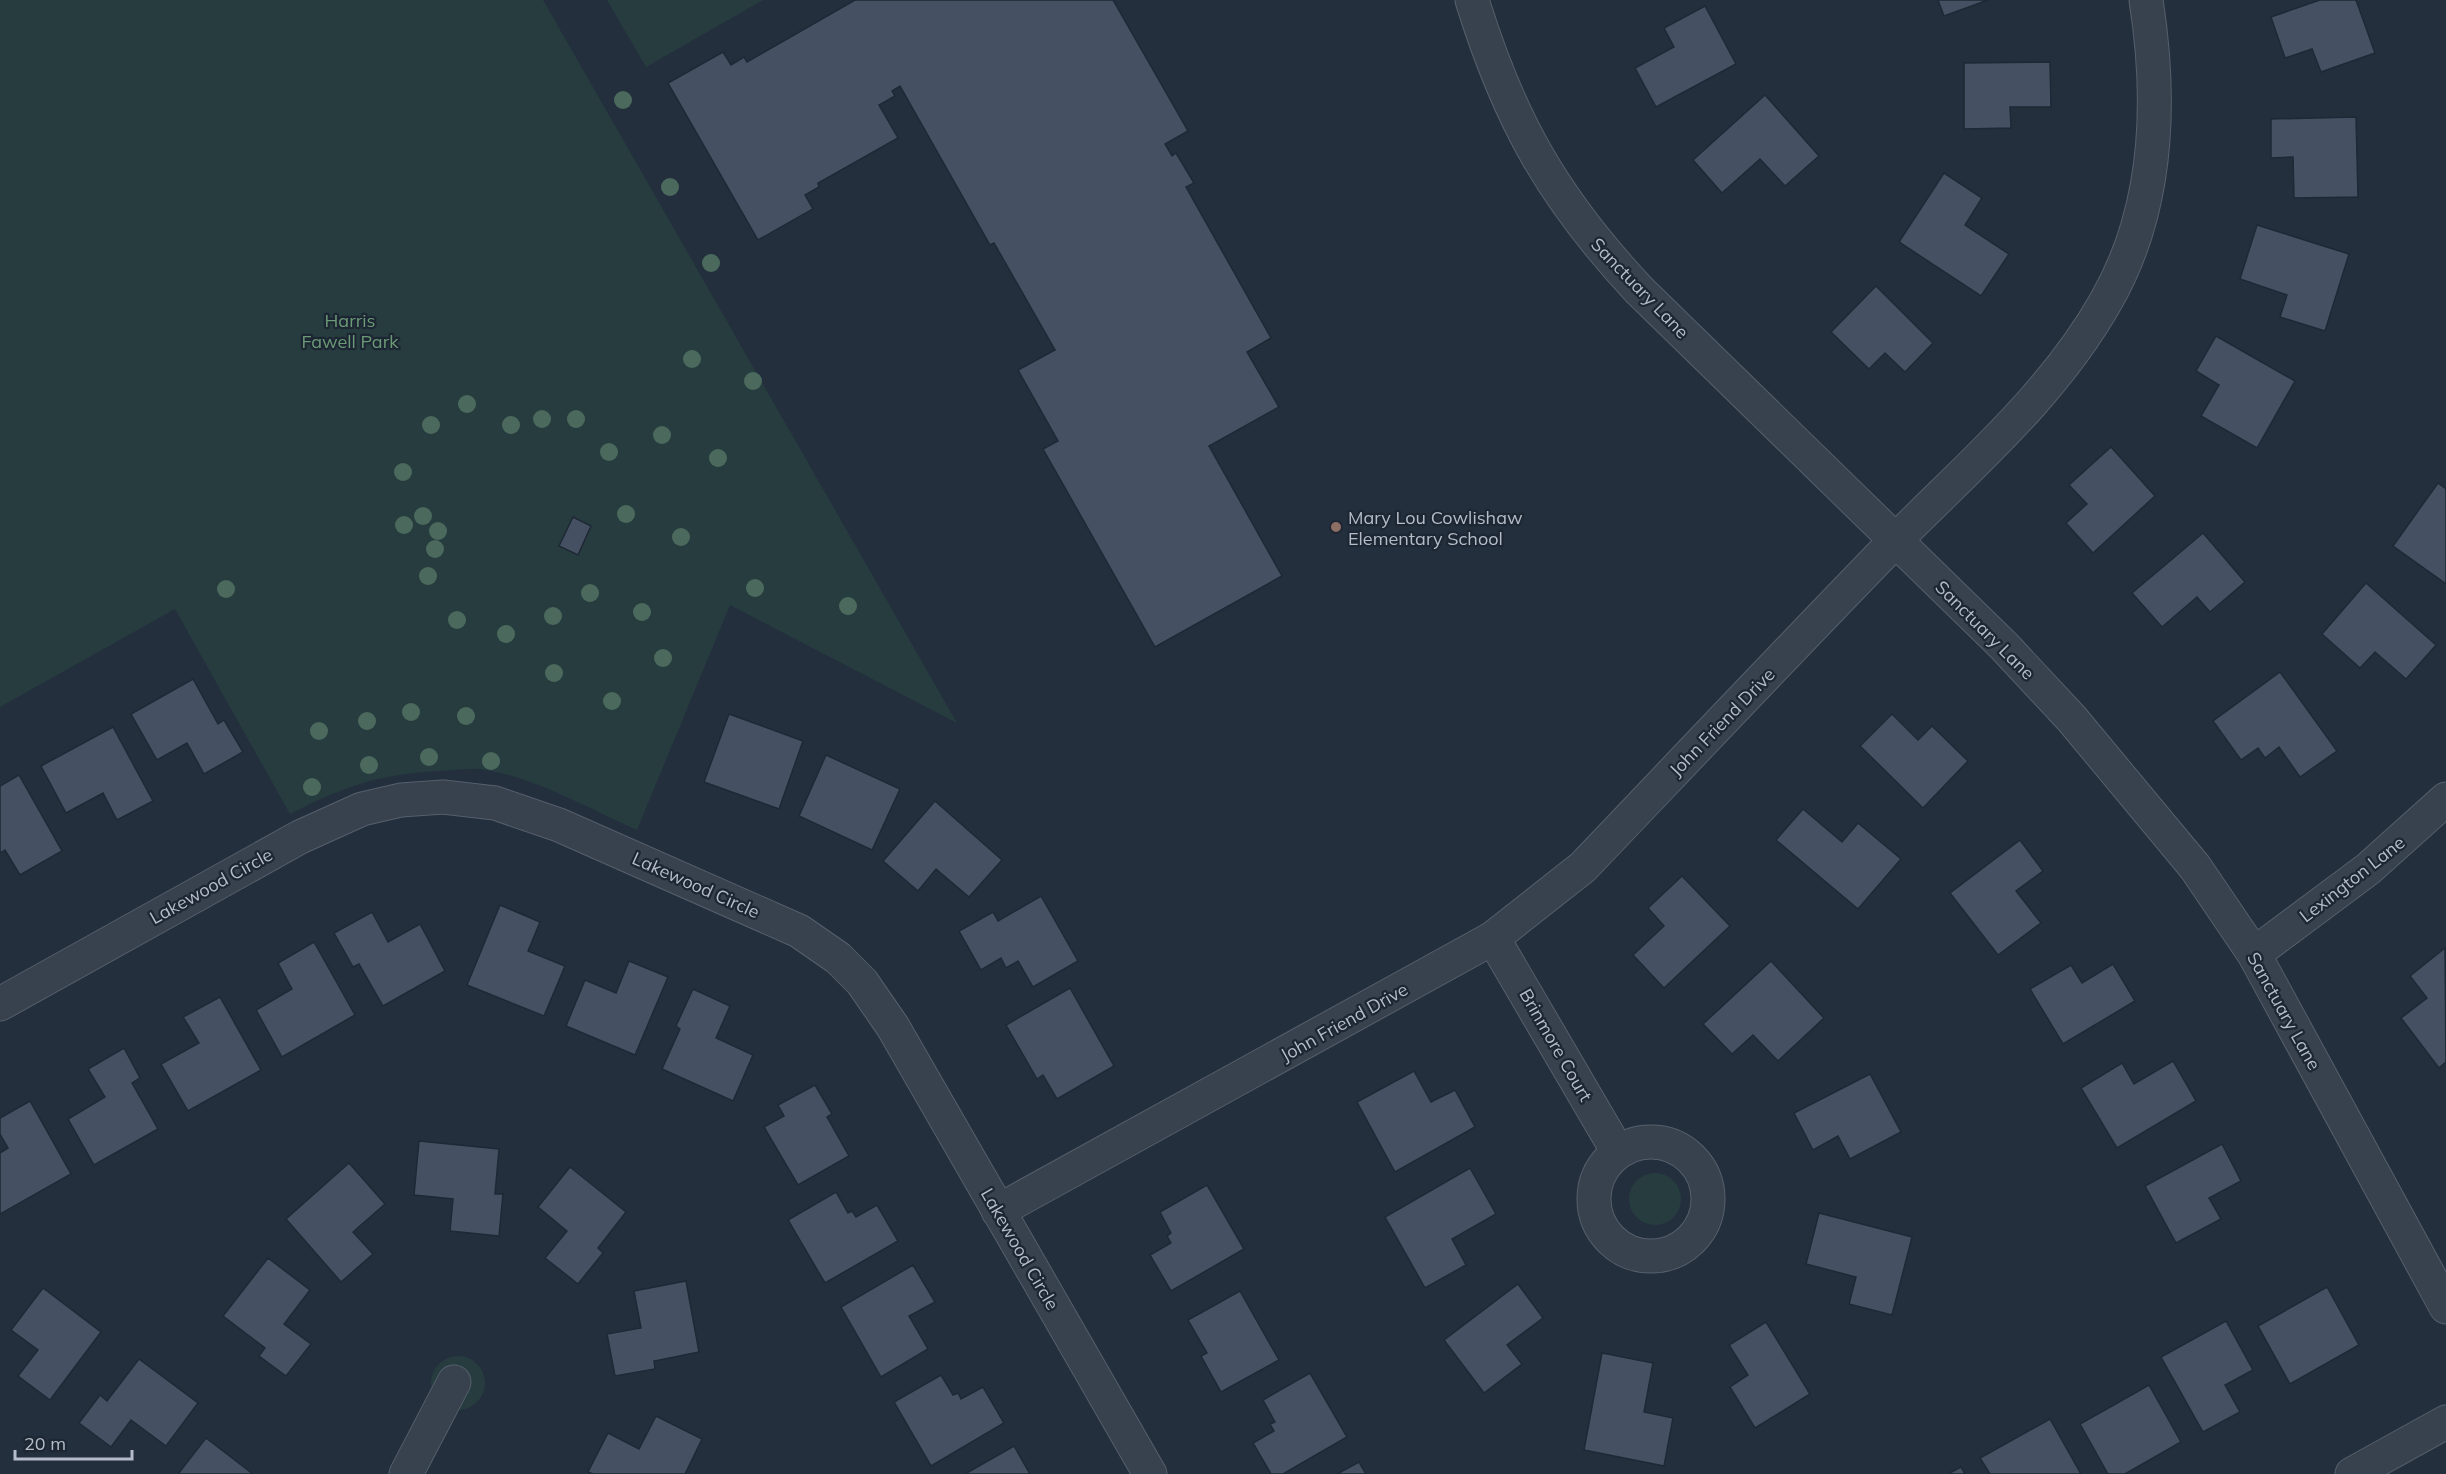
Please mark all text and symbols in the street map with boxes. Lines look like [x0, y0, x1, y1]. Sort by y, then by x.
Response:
street label: Sanctuary Lane [1586, 233, 1694, 343]
park label: Harris Fawell Park [302, 309, 399, 353]
place label: Mary Lou Cowlishaw Elementary School [1348, 506, 1523, 550]
marker: Mary Lou Cowlishaw Elementary School [1329, 520, 1343, 534]
street label: Sanctuary Lane [1930, 575, 2040, 685]
street label: John Friend Drive [1664, 663, 1780, 781]
street label: Lexington Lane [2295, 831, 2409, 927]
street label: Lakewood Circle [146, 843, 276, 929]
street label: Lakewood Circle [629, 847, 763, 923]
street label: Sanctuary Lane [2242, 948, 2326, 1074]
street label: John Friend Drive [1276, 978, 1412, 1066]
street label: Brinmore Court [1514, 985, 1598, 1105]
street label: Lakewood Circle [976, 1184, 1064, 1314]
scale bar [15, 1423, 132, 1461]
text: 20 m [24, 1432, 66, 1455]

